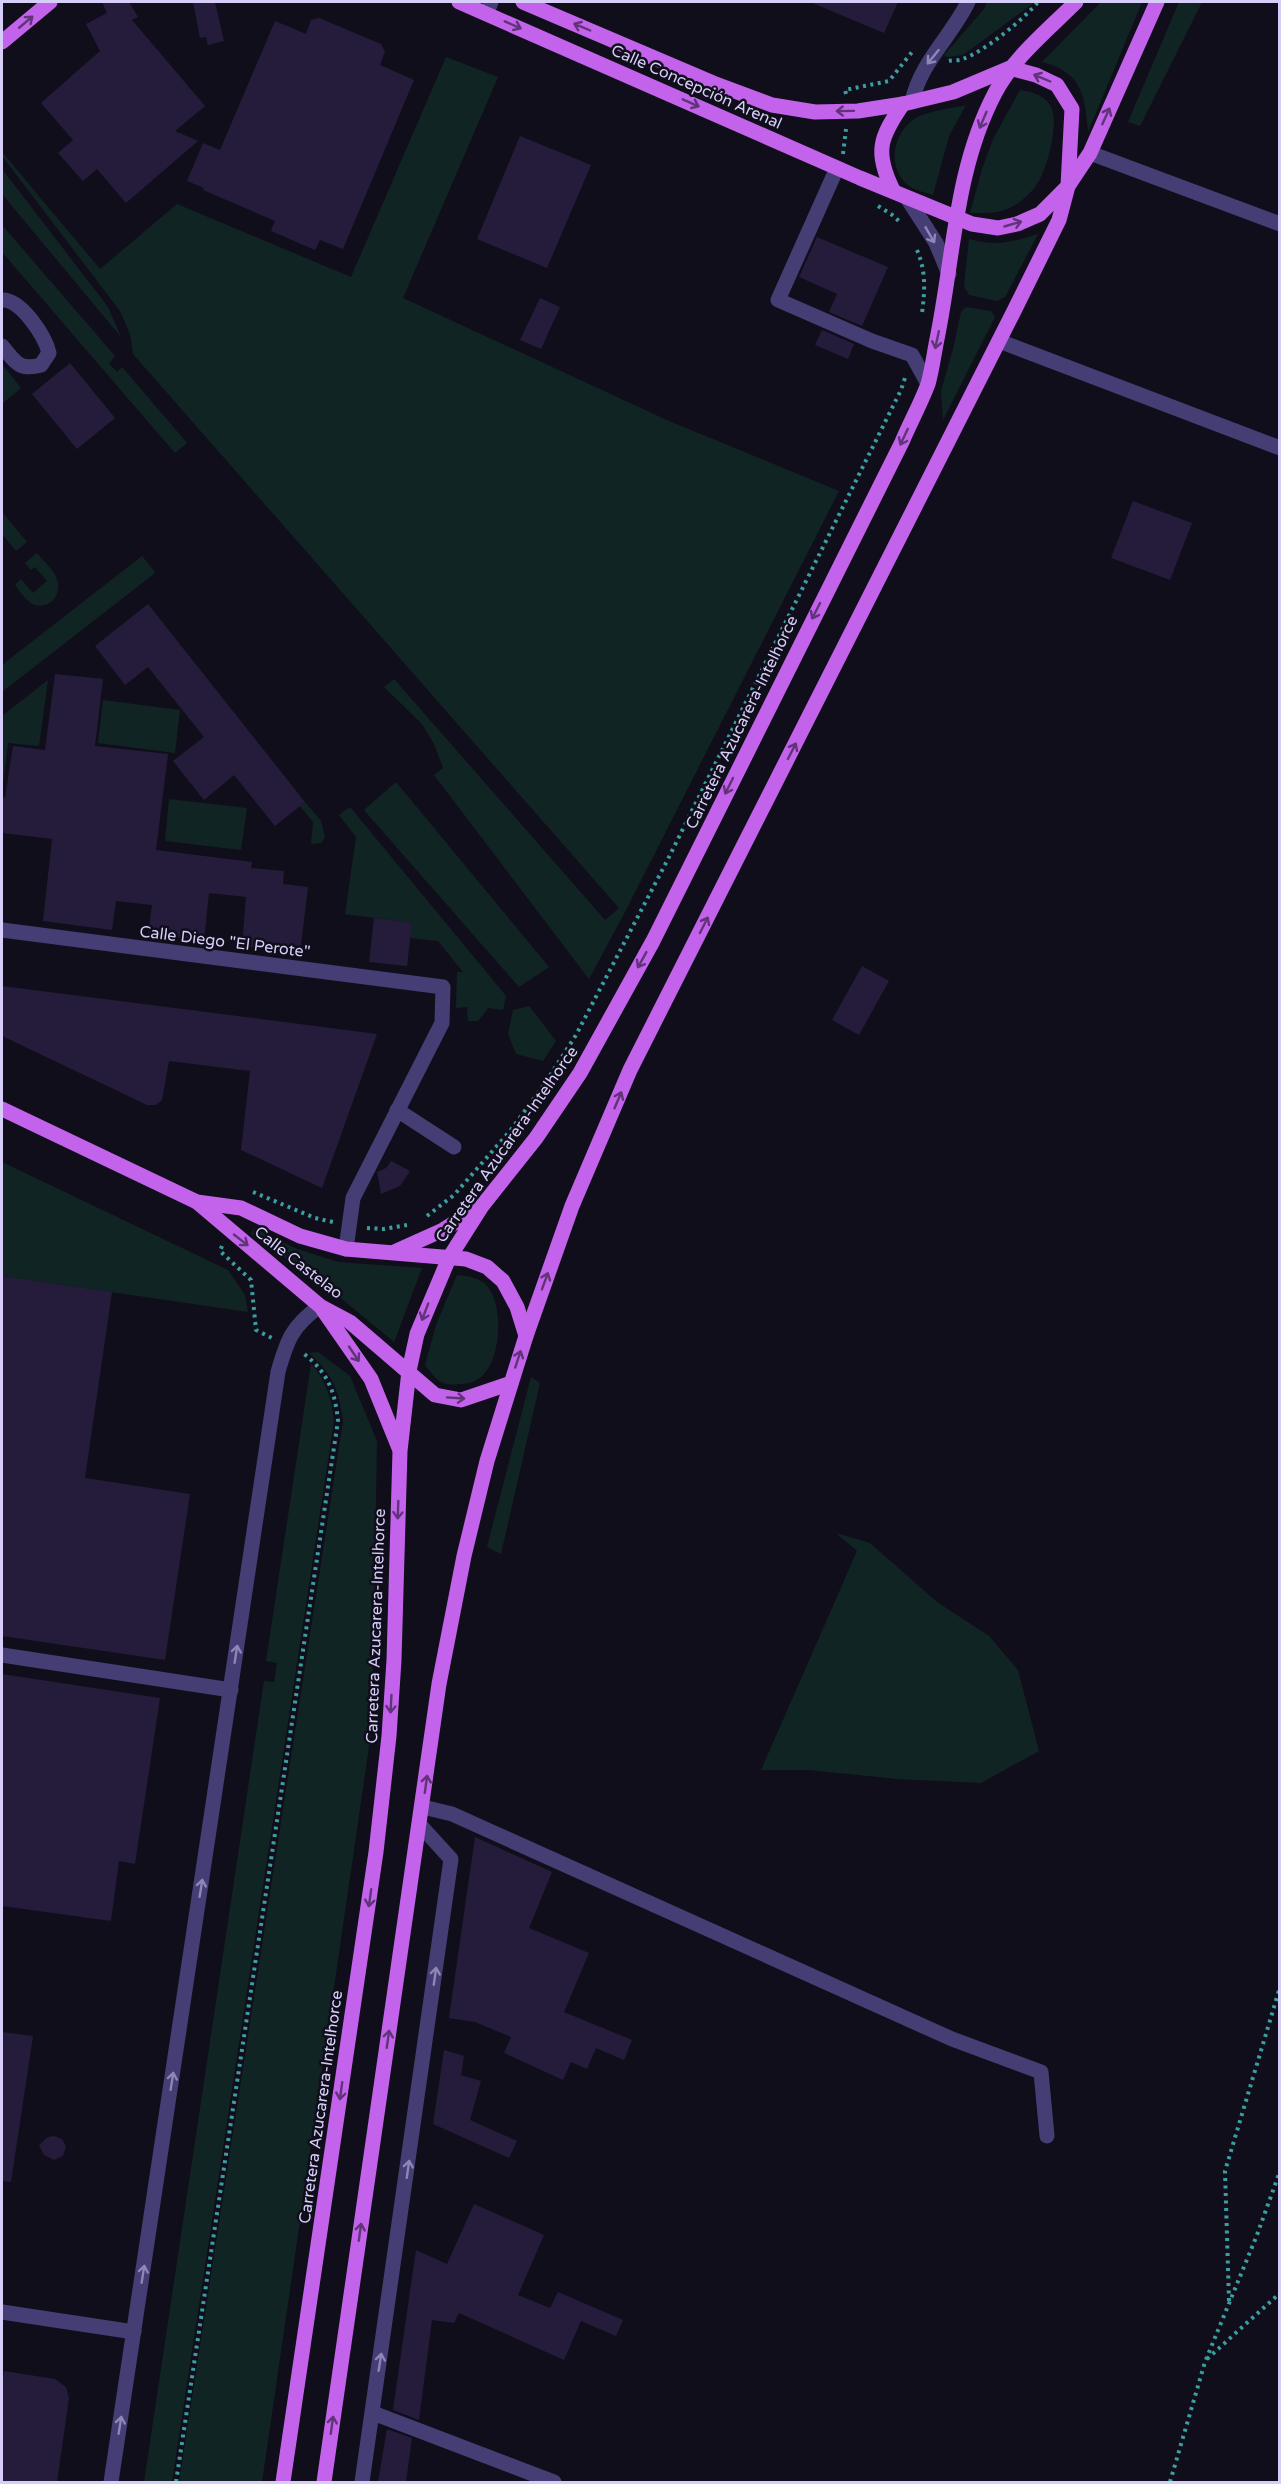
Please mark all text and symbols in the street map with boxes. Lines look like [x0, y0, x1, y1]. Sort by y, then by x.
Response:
one-way arrow [18, 15, 34, 28]
one-way arrow [503, 19, 521, 31]
one-way arrow [573, 21, 592, 32]
street label: Calle Concepción Arenal [608, 40, 785, 134]
one-way arrow [926, 49, 939, 65]
one-way arrow [1033, 72, 1051, 83]
one-way arrow [682, 98, 700, 110]
one-way arrow [835, 106, 855, 117]
one-way arrow [1101, 108, 1113, 126]
one-way arrow [977, 110, 988, 129]
one-way arrow [1003, 218, 1022, 229]
one-way arrow [925, 226, 937, 243]
one-way arrow [931, 329, 942, 349]
one-way arrow [897, 428, 908, 446]
one-way arrow [810, 602, 822, 620]
street label: Carretera Azucarera-Intelhorce [681, 612, 802, 833]
one-way arrow [786, 742, 798, 760]
one-way arrow [723, 776, 735, 794]
one-way arrow [698, 916, 710, 934]
street label: Calle Diego "El Perote" [138, 922, 311, 962]
one-way arrow [636, 951, 648, 968]
street label: Carretera Azucarera-Intelhorce [431, 1043, 582, 1247]
one-way arrow [612, 1091, 624, 1109]
street label: Calle Castelao [250, 1222, 347, 1304]
one-way arrow [233, 1234, 249, 1247]
one-way arrow [541, 1272, 552, 1291]
one-way arrow [419, 1302, 430, 1320]
one-way arrow [348, 1345, 360, 1362]
one-way arrow [514, 1350, 525, 1369]
one-way arrow [446, 1392, 466, 1403]
one-way arrow [392, 1499, 404, 1519]
street label: Carretera Azucarera-Intelhorce [362, 1508, 390, 1744]
one-way arrow [231, 1644, 242, 1664]
one-way arrow [386, 1694, 397, 1714]
one-way arrow [421, 1774, 432, 1794]
one-way arrow [195, 1879, 206, 1898]
one-way arrow [364, 1888, 375, 1908]
one-way arrow [429, 1967, 440, 1987]
street label: Carretera Azucarera-Intelhorce [295, 1989, 347, 2225]
one-way arrow [383, 2029, 394, 2049]
one-way arrow [166, 2072, 177, 2091]
one-way arrow [335, 2081, 346, 2101]
one-way arrow [402, 2160, 413, 2180]
one-way arrow [354, 2222, 365, 2242]
one-way arrow [137, 2264, 148, 2284]
one-way arrow [375, 2353, 386, 2373]
one-way arrow [114, 2415, 125, 2435]
one-way arrow [326, 2415, 337, 2435]

